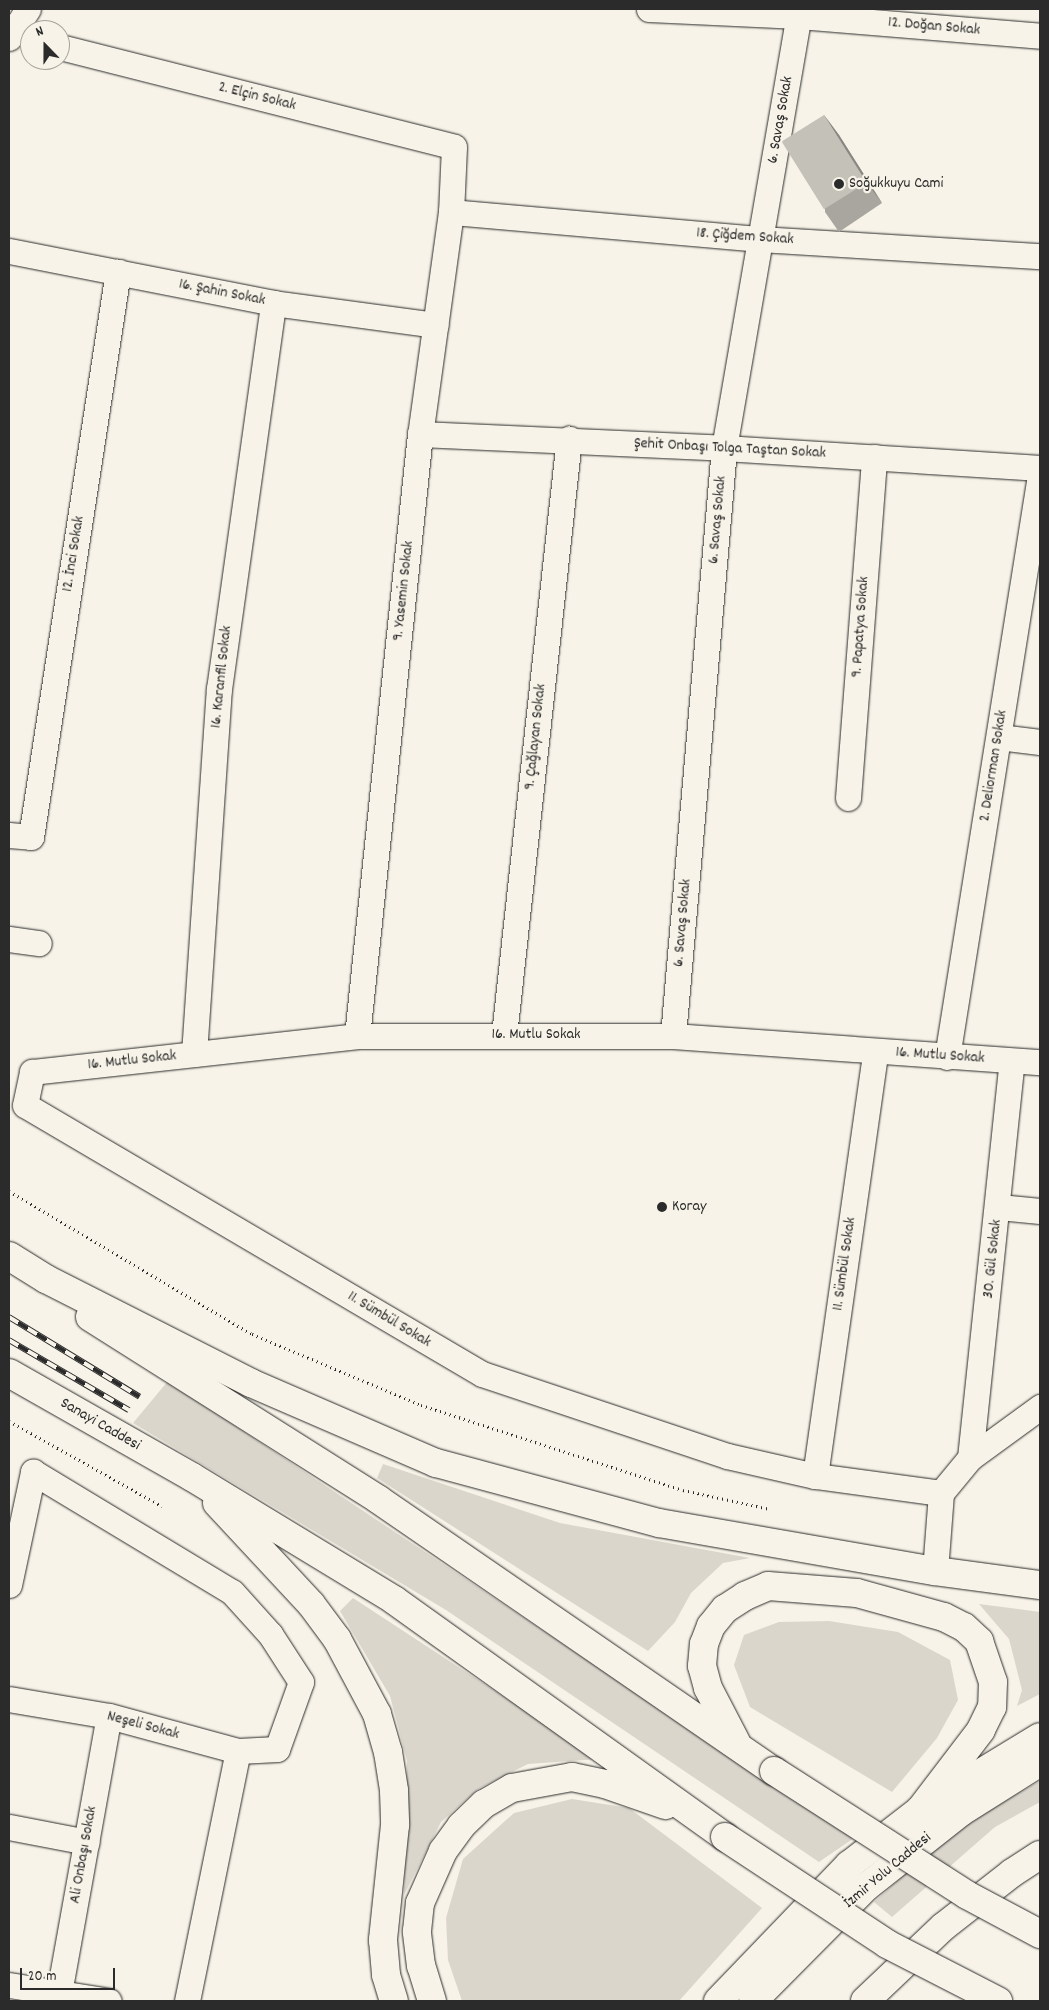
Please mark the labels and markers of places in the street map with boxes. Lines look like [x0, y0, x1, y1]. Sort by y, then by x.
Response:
place label: Soğukkuyu Cami [849, 174, 943, 194]
marker: Soğukkuyu Cami [833, 178, 845, 190]
place label: Koray [672, 1197, 706, 1217]
marker: Koray [656, 1201, 668, 1213]

